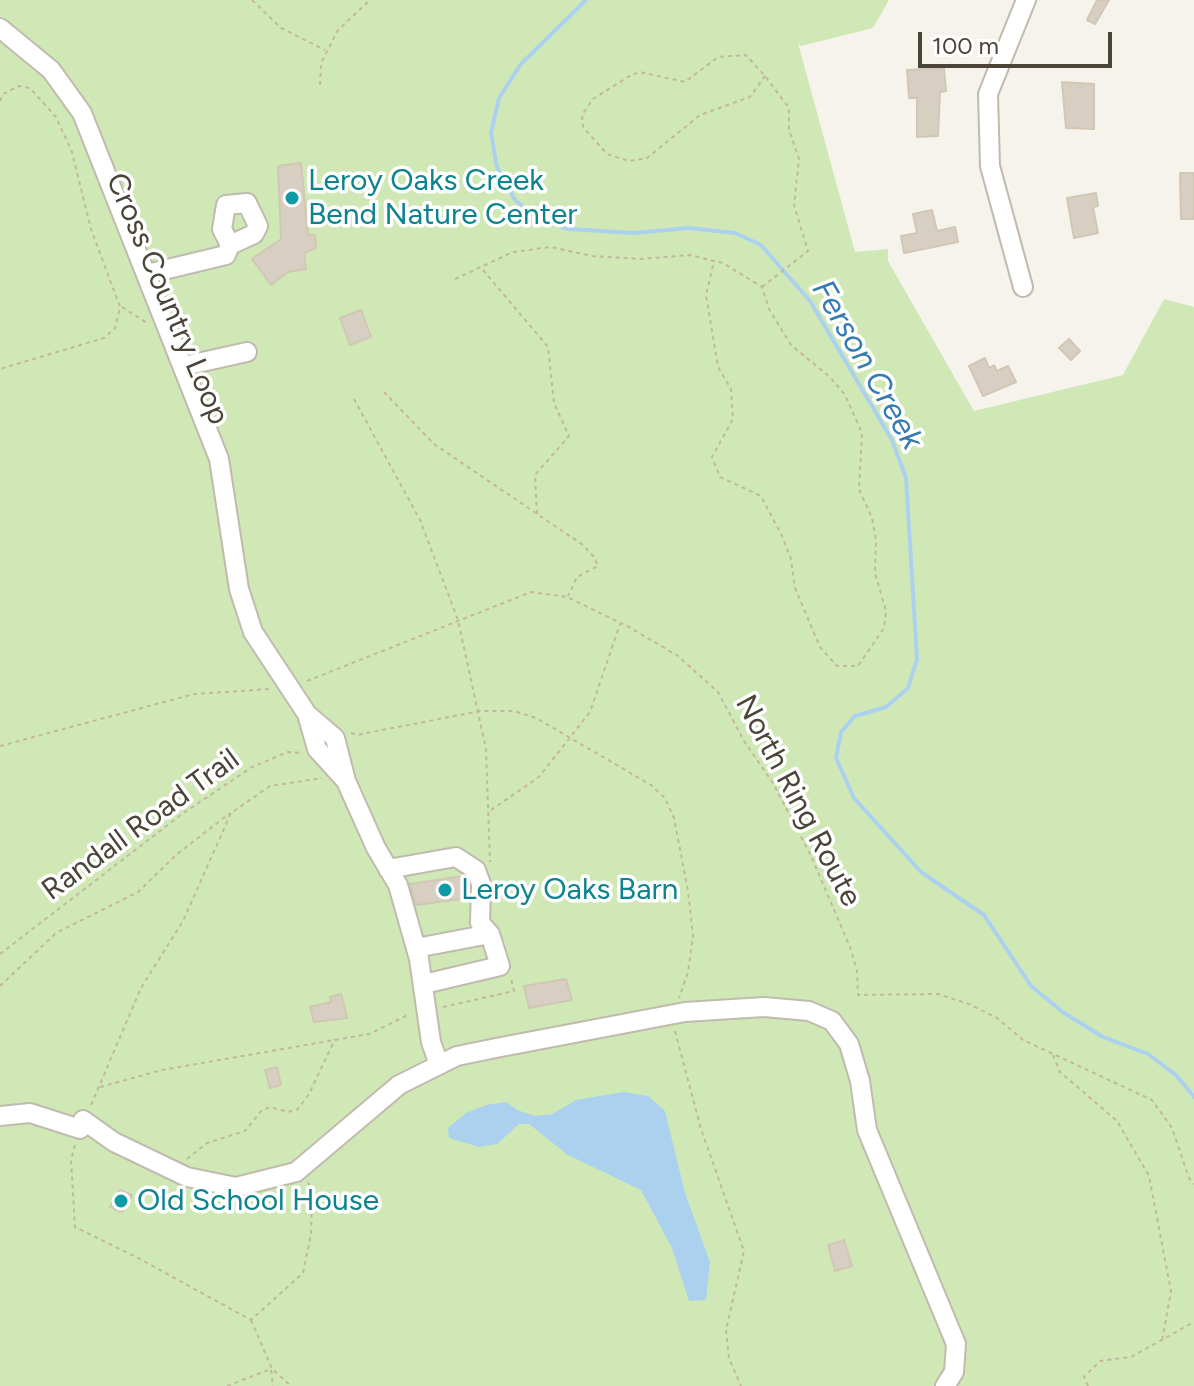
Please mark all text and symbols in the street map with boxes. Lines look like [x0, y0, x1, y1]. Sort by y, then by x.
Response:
scale bar [922, 16, 1116, 66]
text: 100 m [932, 31, 999, 60]
place label: Leroy Oaks Creek Bend Nature Center [308, 163, 578, 234]
street label: Cross Country Loop [98, 168, 236, 430]
marker: Leroy Oaks Creek Bend Nature Center [283, 189, 301, 207]
water label: Ferson Creek [803, 273, 931, 457]
street label: North Ring Route [727, 689, 869, 913]
street label: Randall Road Trail [35, 741, 247, 909]
place label: Leroy Oaks Barn [461, 872, 678, 908]
marker: Leroy Oaks Barn [436, 881, 454, 899]
place label: Old School House [137, 1183, 379, 1219]
marker: Old School House [112, 1192, 130, 1210]

